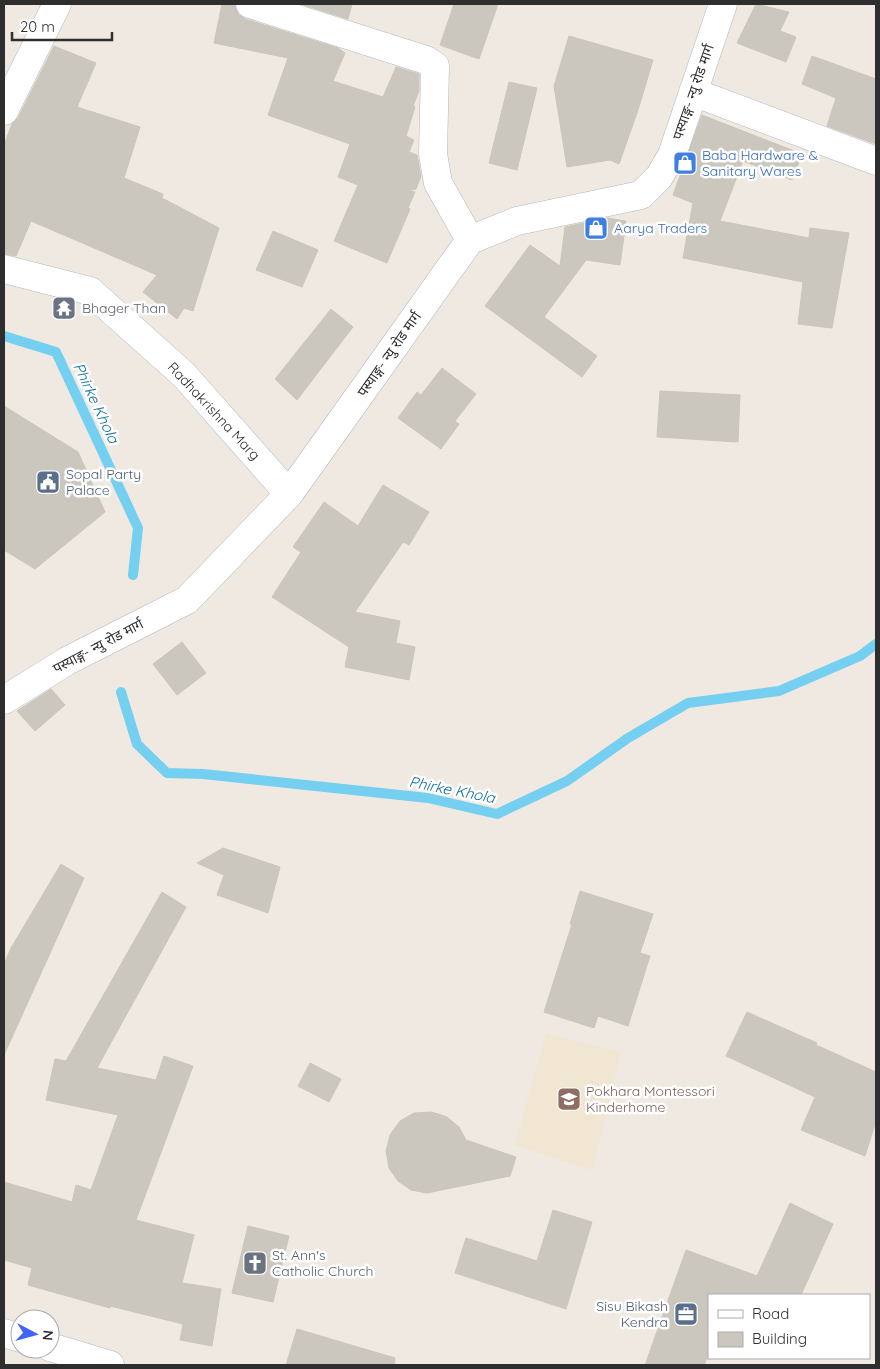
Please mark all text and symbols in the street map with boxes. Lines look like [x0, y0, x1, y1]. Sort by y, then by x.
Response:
scale bar [12, 10, 112, 42]
text: 20 m [20, 17, 55, 36]
street label: पस्याङ्ग- न्यु रोड मार्ग [668, 41, 719, 142]
place label: Baba Hardware & Sanitary Wares [702, 146, 818, 180]
shop icon: Baba Hardware & Sanitary Wares [672, 150, 698, 176]
shop icon: Aarya Traders [583, 215, 609, 241]
place label: Aarya Traders [614, 219, 707, 237]
temple icon: Bhager Than [51, 295, 77, 321]
place label: Bhager Than [82, 299, 166, 317]
street label: पस्याङ्ग- न्यु रोड मार्ग [353, 307, 426, 401]
street label: Radhakrishna Marg [164, 358, 264, 464]
water label: Phirke Khola [69, 359, 124, 447]
place label: Sopal Party Palace [66, 465, 141, 499]
public building icon: Sopal Party Palace [35, 469, 61, 495]
street label: पस्याङ्ग- न्यु रोड मार्ग [50, 614, 148, 678]
water label: Phirke Khola [408, 772, 497, 807]
place label: Pokhara Montessori Kinderhome [586, 1082, 715, 1116]
school or university icon: Pokhara Montessori Kinderhome [556, 1086, 582, 1112]
place label: St. Ann's Catholic Church [272, 1246, 373, 1280]
church icon: St. Ann's Catholic Church [242, 1250, 268, 1276]
legend [708, 1294, 870, 1359]
place label: Sisu Bikash Kendra [596, 1297, 668, 1331]
office icon: Sisu Bikash Kendra [673, 1301, 699, 1327]
text: Road [752, 1304, 789, 1323]
north arrow [10, 1309, 60, 1359]
text: N [38, 1329, 57, 1341]
text: Building [752, 1329, 807, 1348]

